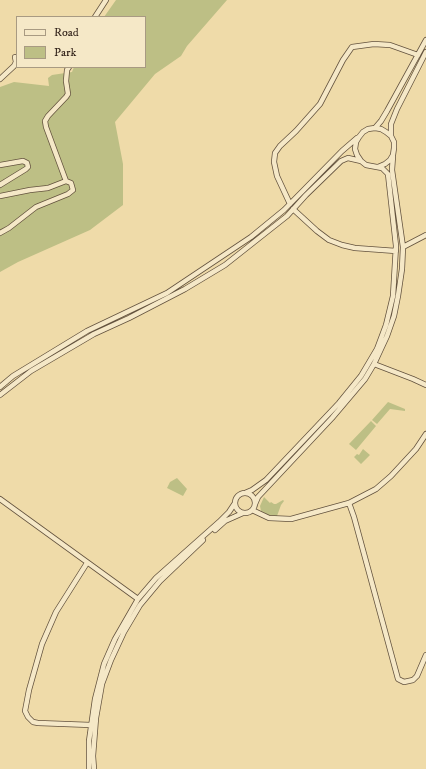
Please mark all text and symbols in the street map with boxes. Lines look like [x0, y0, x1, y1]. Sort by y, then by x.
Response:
legend [16, 16, 146, 68]
text: Road [54, 25, 79, 40]
text: Park [54, 45, 76, 60]

